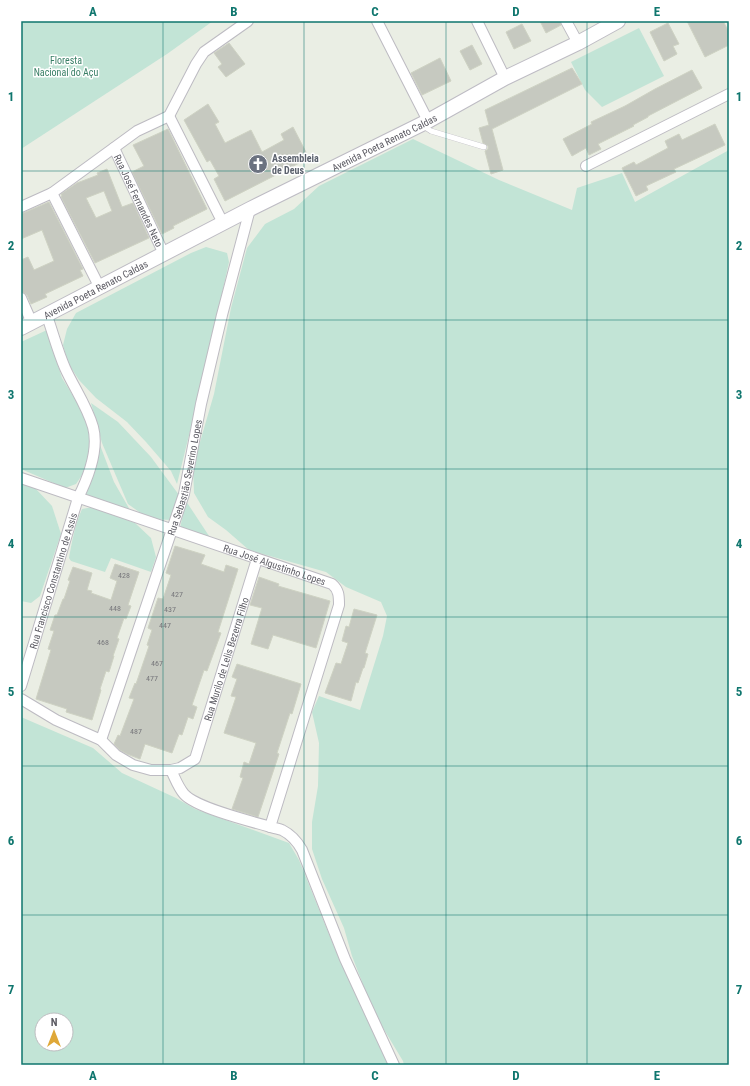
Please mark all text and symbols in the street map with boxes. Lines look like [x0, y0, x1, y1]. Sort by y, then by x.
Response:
text: A [89, 4, 97, 19]
text: B [230, 4, 238, 19]
text: C [371, 4, 379, 19]
text: D [512, 4, 520, 19]
text: E [654, 4, 661, 19]
park label: Floresta Nacional do Açu [34, 55, 98, 78]
text: 1 [8, 89, 14, 104]
text: 1 [736, 89, 742, 104]
street label: Avenida Poeta Renato Caldas [330, 112, 439, 174]
street label: Rua José Fernandes Neto [112, 153, 165, 249]
church icon: Assembleia de Deus [247, 153, 269, 175]
place label: Assembleia de Deus [272, 153, 319, 176]
text: 2 [8, 238, 15, 253]
text: 2 [736, 238, 743, 253]
street label: Avenida Poeta Renato Caldas [42, 258, 150, 321]
text: 3 [8, 387, 14, 402]
text: 3 [736, 387, 742, 402]
street label: Rua Sebastião Severino Lopes [165, 418, 204, 537]
street label: Rua Francisco Constantino de Assis [28, 511, 79, 650]
text: 4 [8, 536, 15, 551]
text: 4 [736, 536, 743, 551]
street label: Rua José Algustinho Lopes [222, 542, 328, 588]
house number: 428 [118, 571, 130, 580]
house number: 427 [171, 590, 183, 599]
street label: Rua Murilo de Lelis Bezerra Filho [202, 596, 251, 722]
house number: 448 [109, 604, 121, 613]
house number: 437 [164, 605, 176, 614]
house number: 447 [159, 621, 171, 630]
house number: 468 [97, 638, 109, 647]
house number: 467 [151, 659, 163, 668]
house number: 477 [146, 674, 158, 683]
text: 5 [8, 684, 15, 699]
text: 5 [736, 684, 743, 699]
house number: 487 [130, 727, 142, 736]
text: 6 [8, 833, 15, 848]
text: 6 [736, 833, 743, 848]
text: 7 [8, 982, 15, 997]
text: 7 [736, 982, 743, 997]
north arrow [34, 1012, 74, 1052]
text: N [51, 1016, 58, 1029]
text: A [89, 1068, 97, 1083]
text: B [230, 1068, 238, 1083]
text: C [371, 1068, 379, 1083]
text: D [512, 1068, 520, 1083]
text: E [654, 1068, 661, 1083]

